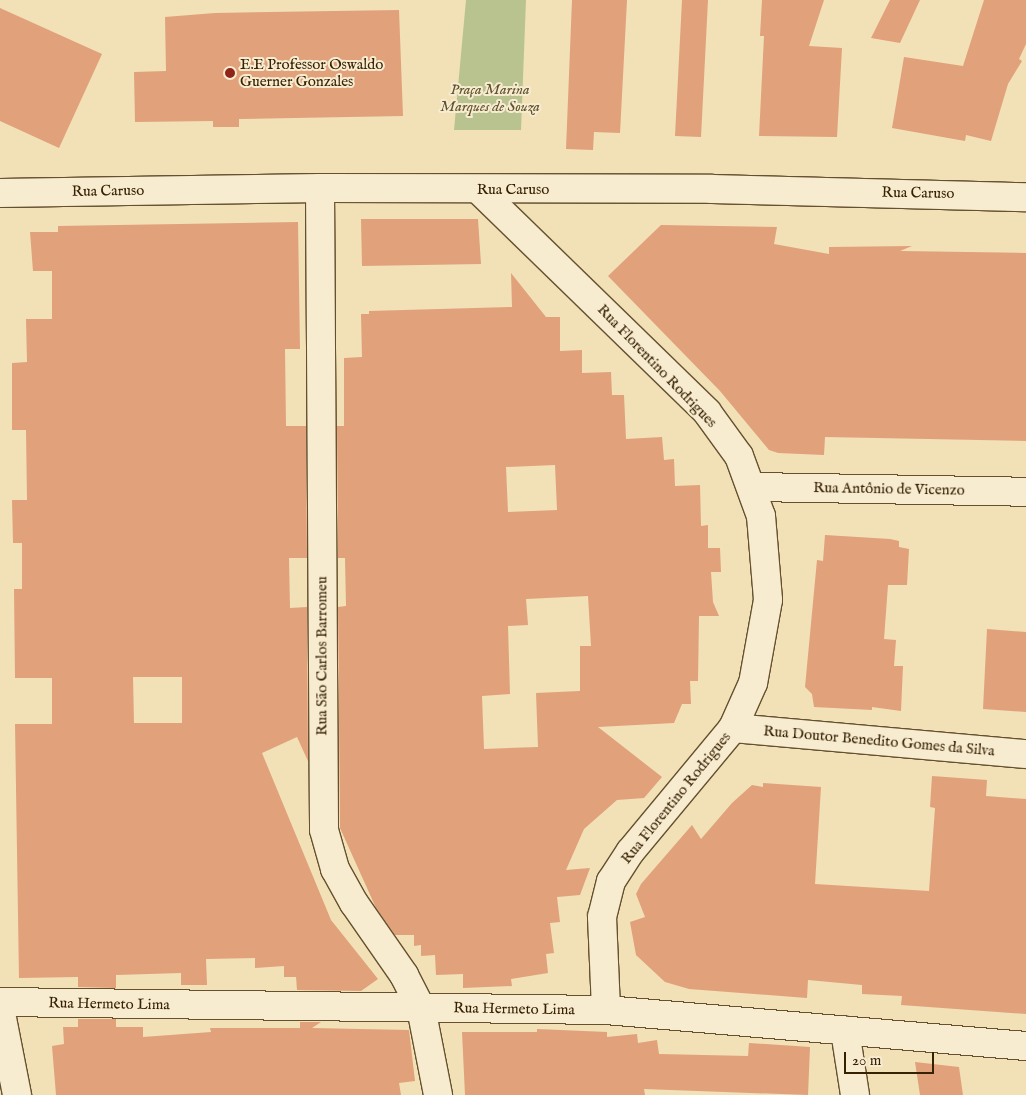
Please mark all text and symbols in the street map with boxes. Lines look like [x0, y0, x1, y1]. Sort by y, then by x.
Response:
place label: E.E Professor Oswaldo Guerner Gonzales [240, 55, 383, 90]
marker: E.E Professor Oswaldo Guerner Gonzales [224, 67, 236, 79]
park label: Praça Marina Marques de Souza [440, 80, 540, 115]
street label: Rua Caruso [71, 181, 145, 201]
street label: Rua Caruso [477, 181, 549, 199]
street label: Rua Caruso [881, 183, 955, 203]
street label: Rua Florentino Rodrigues [593, 301, 721, 431]
street label: Rua Antônio de Vicenzo [813, 479, 965, 499]
street label: Rua São Carlos Barromeu [313, 576, 331, 736]
street label: Rua Doutor Benedito Gomes da Silva [763, 722, 995, 760]
street label: Rua Florentino Rodrigues [617, 728, 735, 868]
street label: Rua Hermeto Lima [48, 994, 170, 1014]
street label: Rua Hermeto Lima [453, 999, 575, 1019]
scale bar [846, 1042, 936, 1074]
text: 20 m [852, 1051, 881, 1070]

